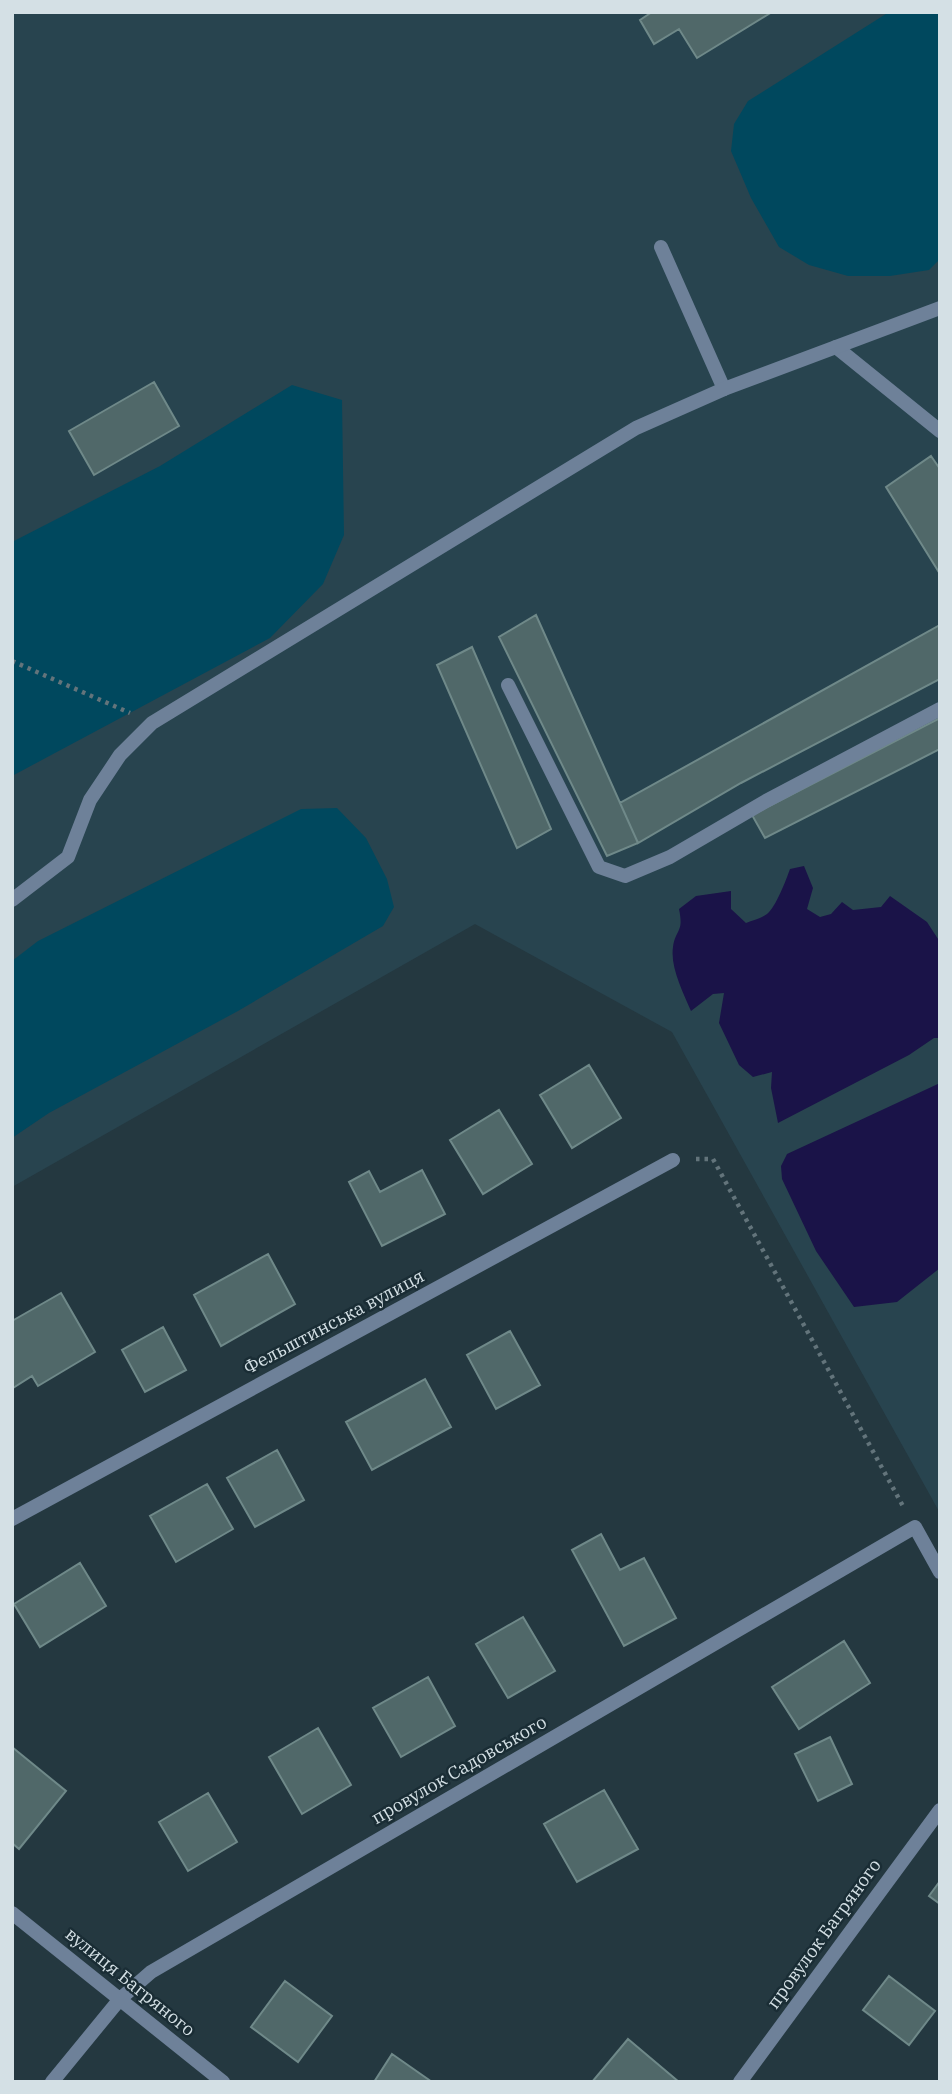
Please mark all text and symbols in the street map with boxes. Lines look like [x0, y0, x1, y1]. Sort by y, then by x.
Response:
street label: Фельштинська вулиця [239, 1264, 428, 1379]
street label: провулок Садовського [367, 1710, 550, 1829]
street label: провулок Багряного [761, 1854, 886, 2013]
street label: вулиця Багряного [61, 1922, 200, 2041]

